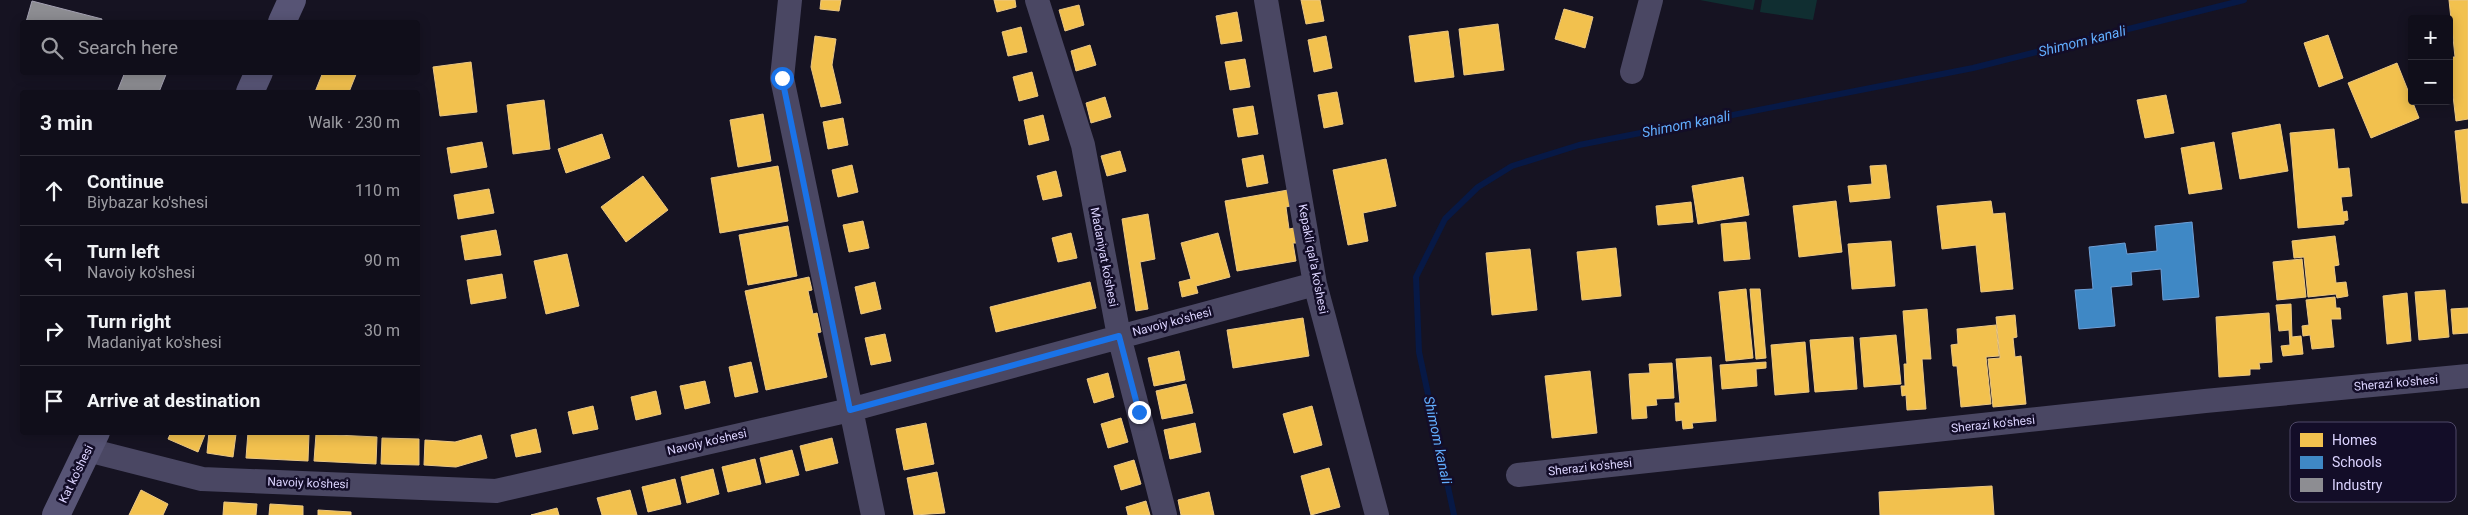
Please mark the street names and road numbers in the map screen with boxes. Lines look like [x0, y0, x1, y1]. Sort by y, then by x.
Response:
street label: Kepakli qal'a ko'shesi [1295, 203, 1331, 315]
street label: Madaniyat ko'shesi [1088, 206, 1121, 308]
street label: Navoiy ko'shesi [1131, 305, 1213, 339]
street label: Sherazi ko'shesi [2353, 372, 2439, 394]
street label: Sherazi ko'shesi [1950, 413, 2036, 435]
street label: Navoiy ko'shesi [666, 426, 748, 458]
street label: Kat ko'shesi [56, 443, 96, 505]
street label: Sherazi ko'shesi [1547, 456, 1633, 478]
street label: Navoiy ko'shesi [267, 475, 349, 491]

